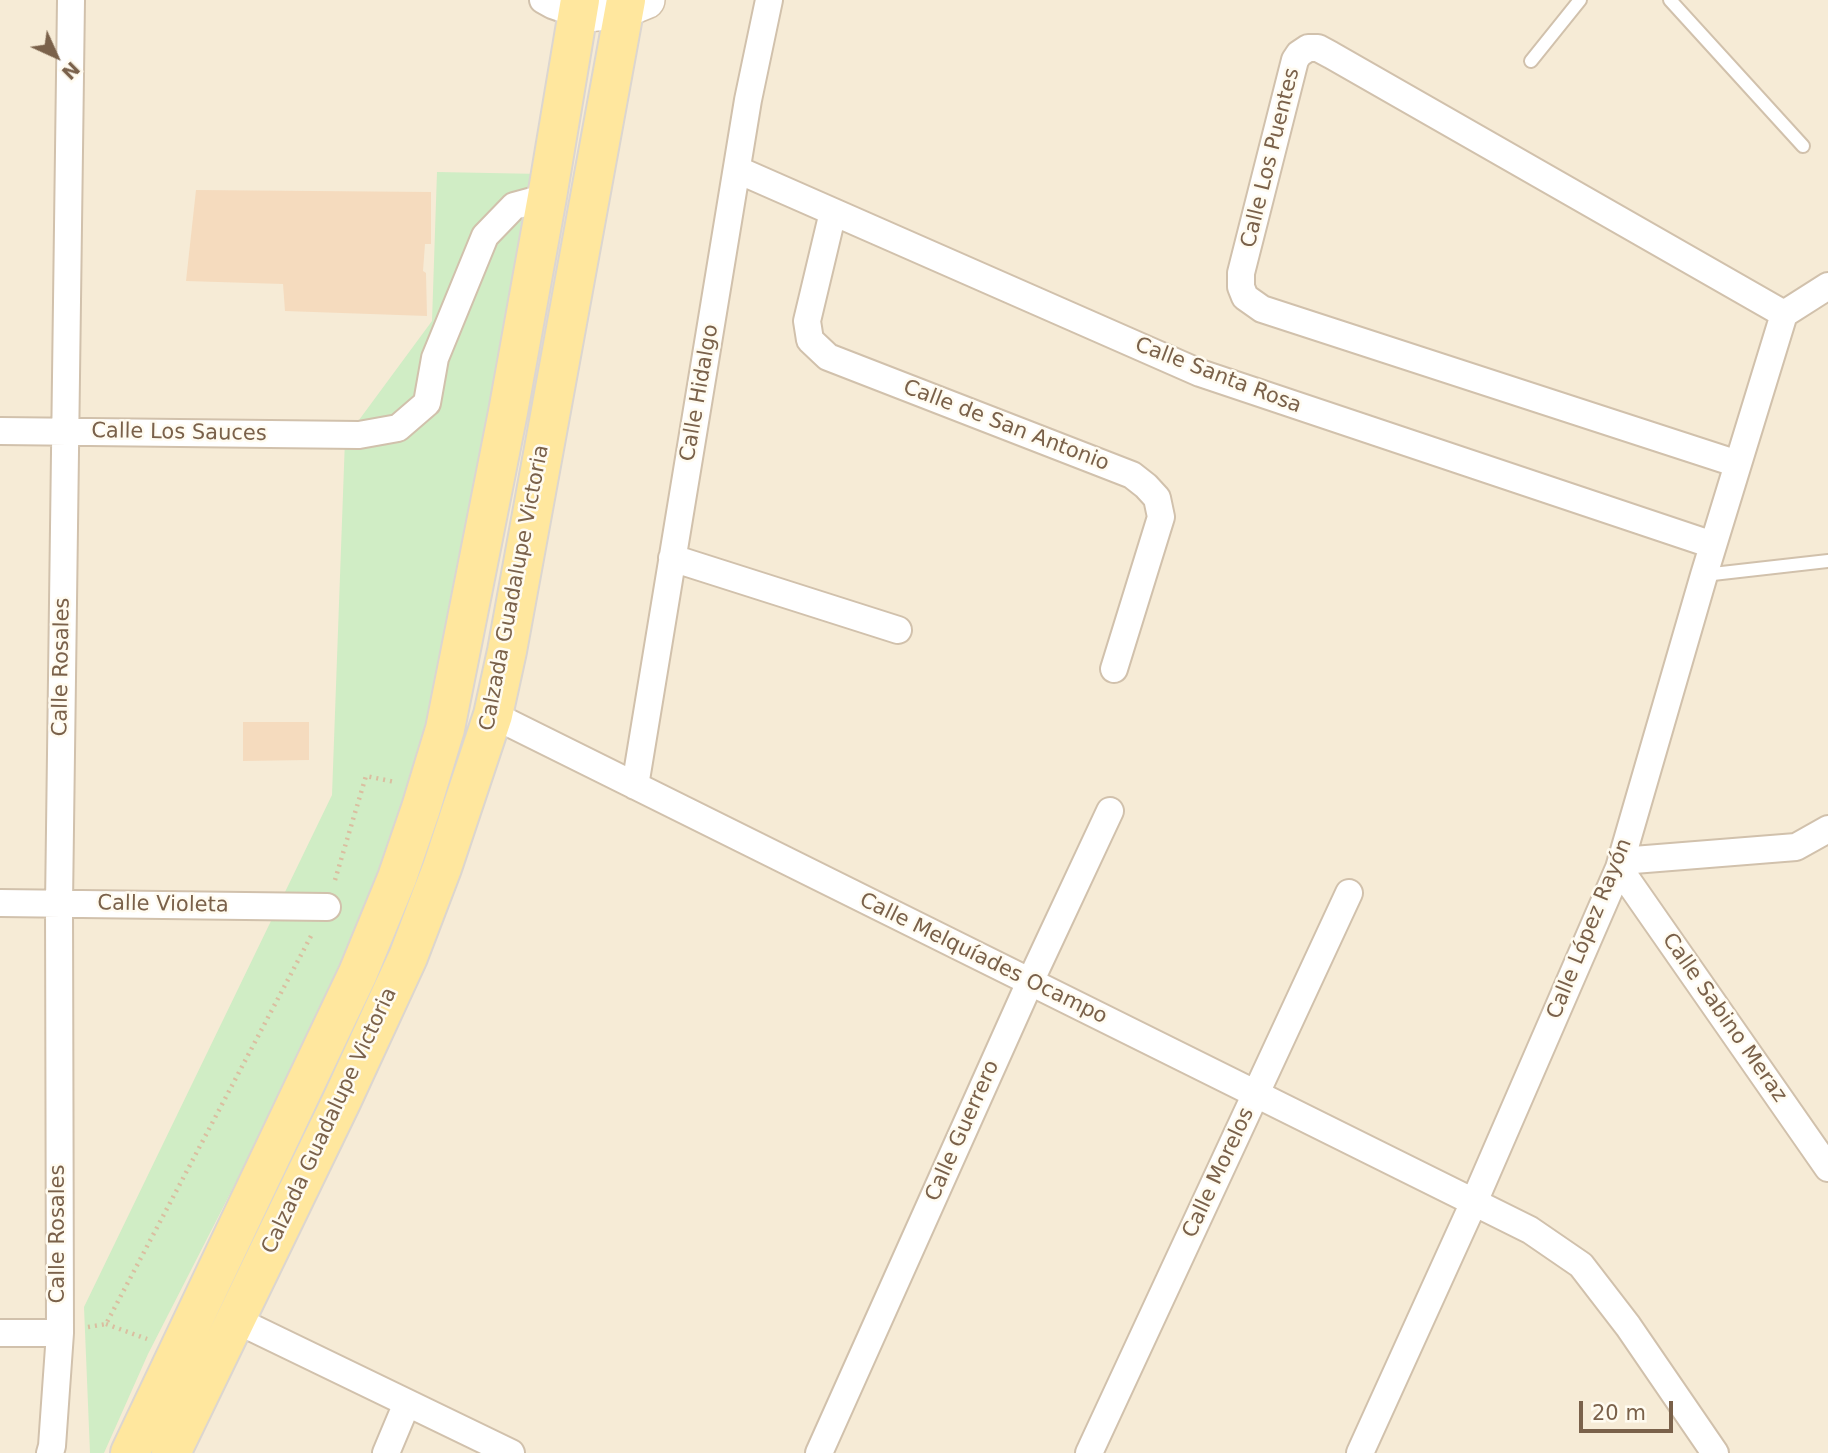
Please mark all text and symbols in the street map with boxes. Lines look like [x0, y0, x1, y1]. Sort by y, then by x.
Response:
north arrow [21, 21, 91, 91]
text: N [57, 57, 84, 84]
street label: Calle Los Puentes [1236, 65, 1306, 251]
street label: Calle Hidalgo [676, 323, 724, 463]
street label: Calle Santa Rosa [1131, 333, 1305, 419]
street label: Calle de San Antonio [899, 375, 1113, 477]
street label: Calle Los Sauces [91, 419, 267, 447]
street label: Calzada Guadalupe Victoria [475, 443, 555, 733]
street label: Calle Rosales [48, 597, 76, 737]
street label: Calle López Rayón [1542, 835, 1638, 1023]
street label: Calle Melquíades Ocampo [855, 888, 1111, 1030]
street label: Calle Violeta [97, 891, 229, 919]
street label: Calle Sabino Meraz [1656, 929, 1792, 1107]
street label: Calzada Guadalupe Victoria [257, 984, 403, 1258]
street label: Calle Guerrero [921, 1057, 1005, 1205]
street label: Calle Morelos [1178, 1104, 1260, 1242]
street label: Calle Rosales [46, 1165, 72, 1303]
scale bar [1583, 1386, 1678, 1430]
text: 20 m [1592, 1401, 1646, 1425]

